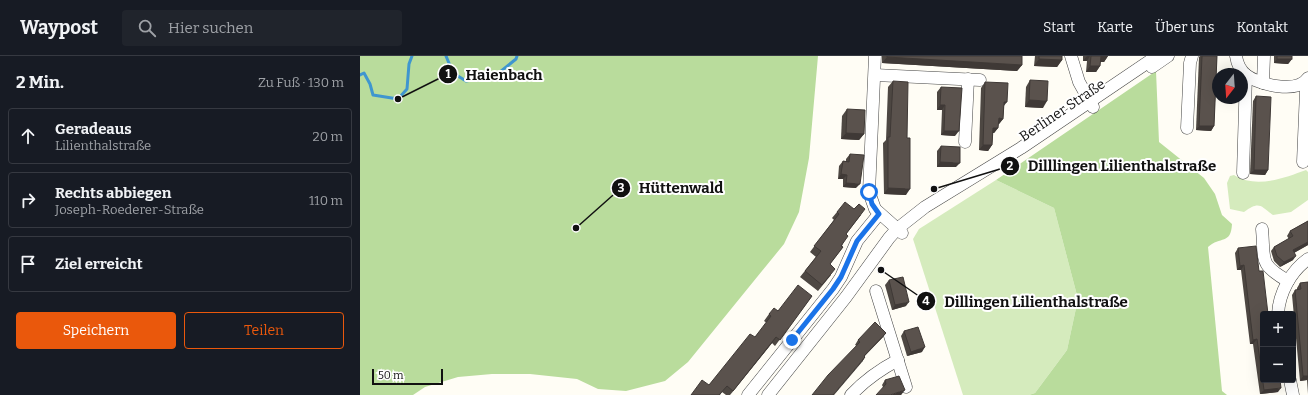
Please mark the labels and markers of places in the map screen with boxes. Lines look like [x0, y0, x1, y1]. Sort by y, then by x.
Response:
callout: Haienbach [438, 61, 551, 88]
callout: Dilllingen Lilienthalstraße [1000, 153, 1224, 180]
callout: Hüttenwald [611, 174, 732, 201]
callout: Dillingen Lilienthalstraße [916, 288, 1136, 315]

